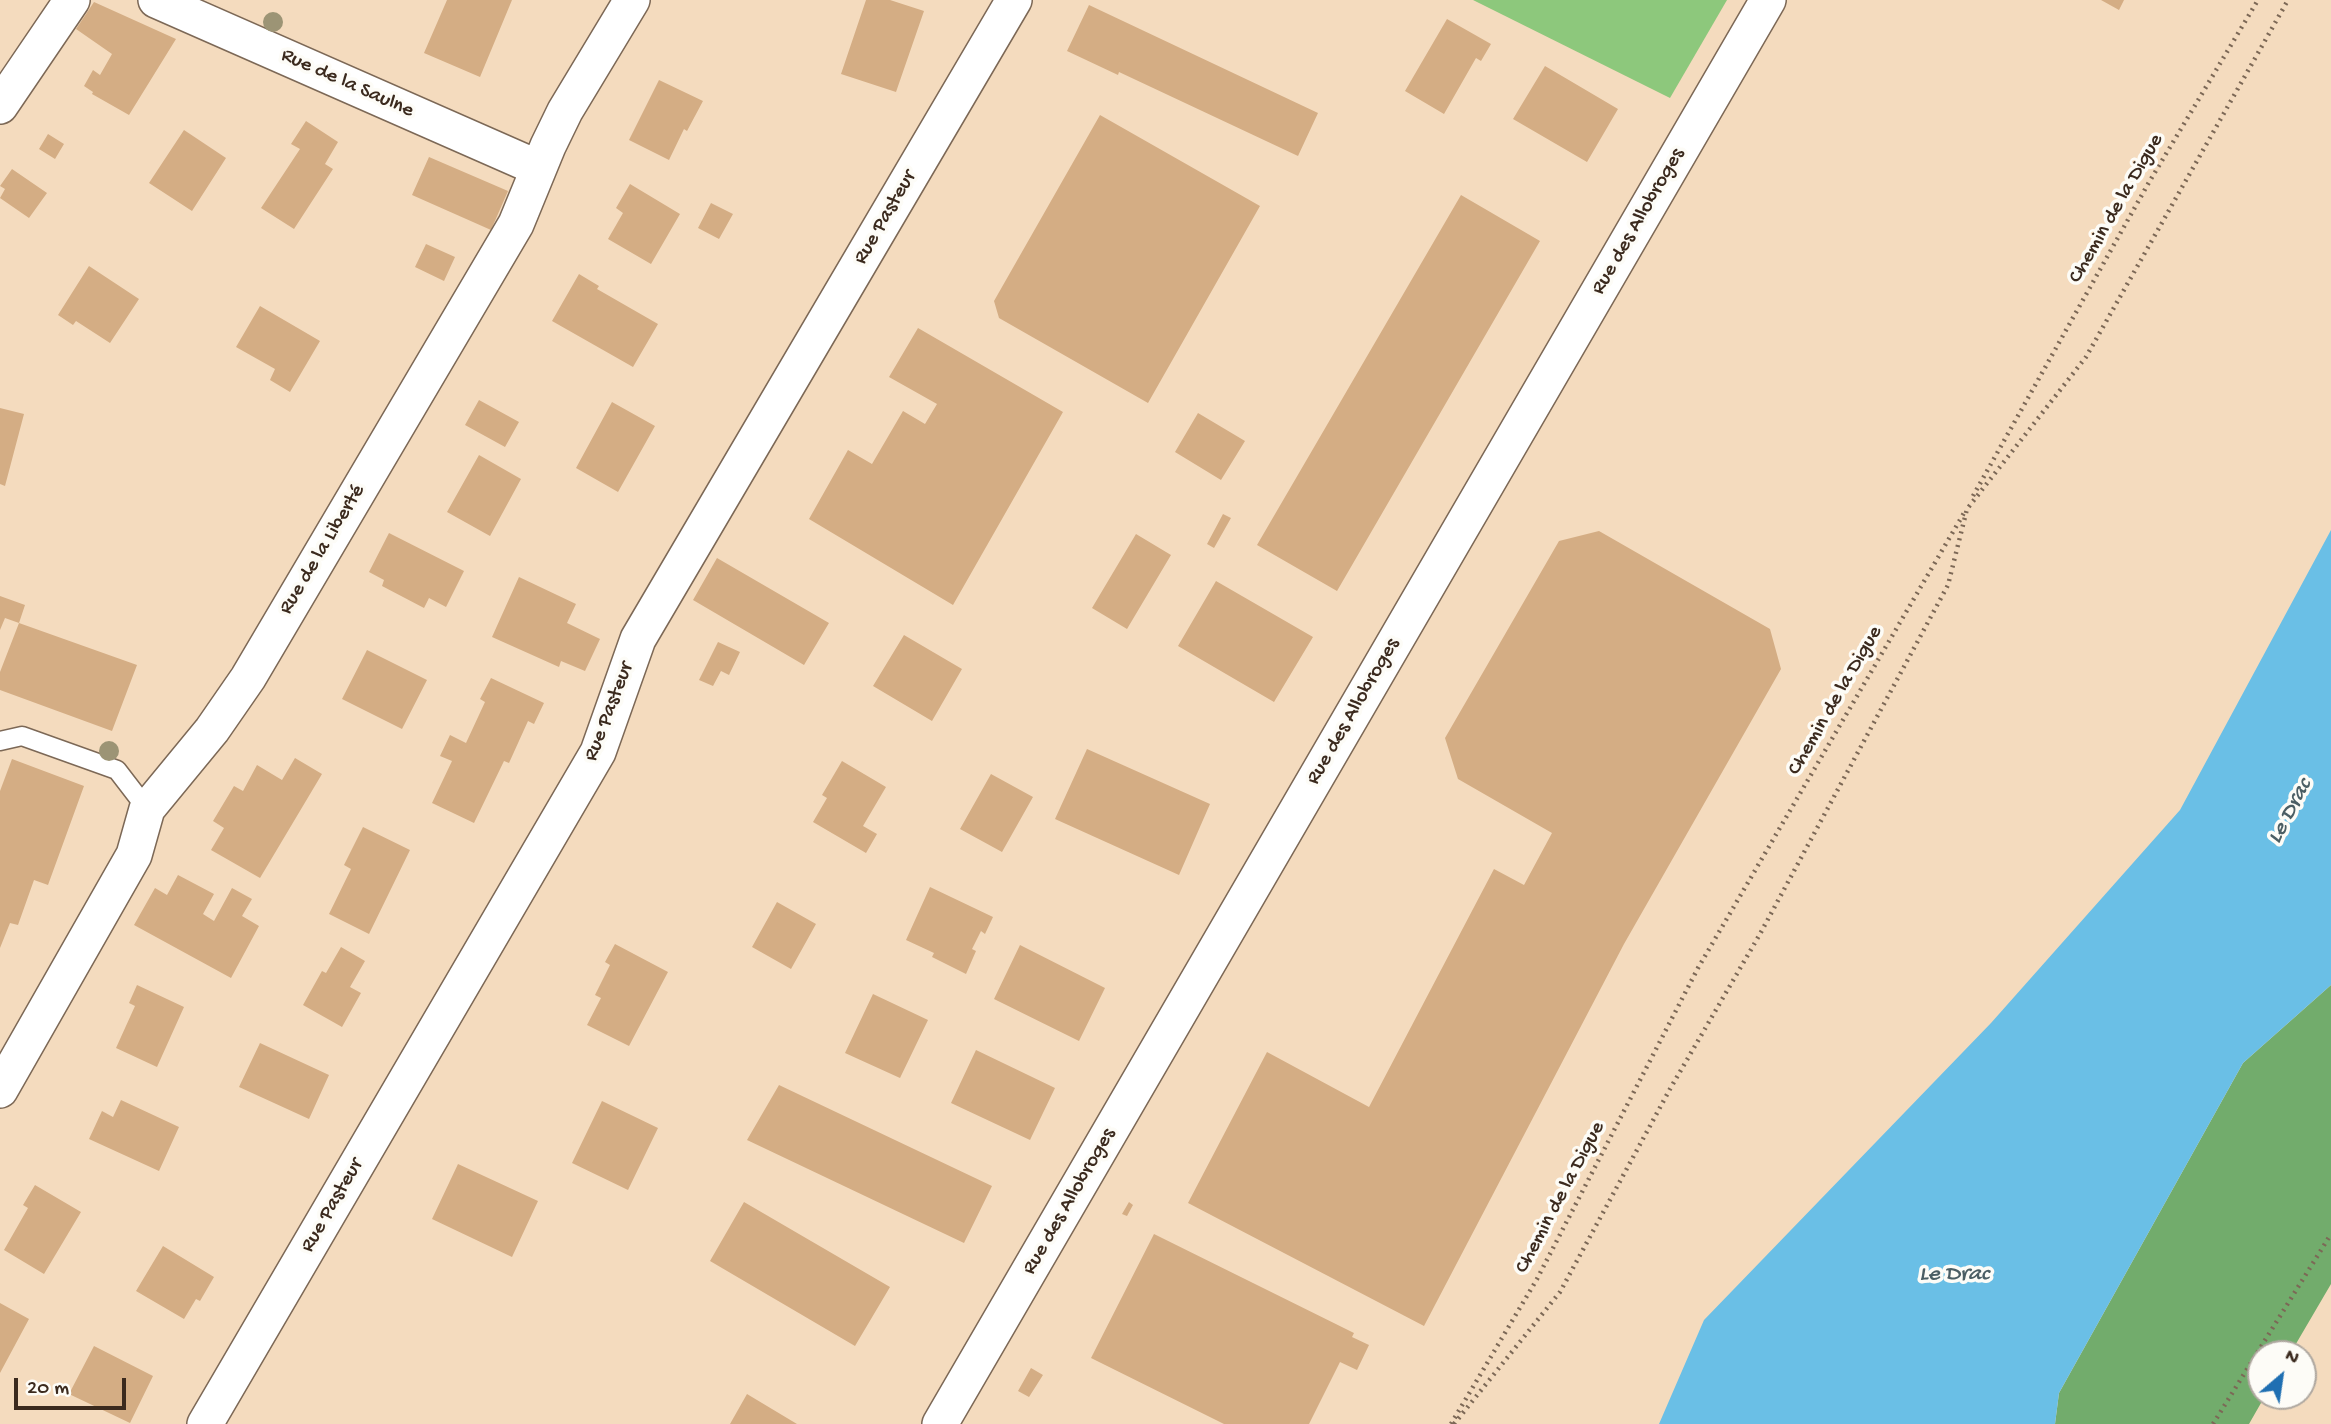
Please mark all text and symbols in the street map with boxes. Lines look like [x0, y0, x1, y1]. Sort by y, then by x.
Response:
street label: Rue de la Saulne [277, 43, 417, 125]
street label: Chemin de la Digue [2064, 130, 2170, 288]
street label: Rue des Allobroges [1587, 144, 1691, 300]
street label: Rue Pasteur [849, 167, 923, 269]
street label: Rue de la Liberté [274, 480, 372, 620]
street label: Chemin de la Digue [1783, 622, 1889, 780]
street label: Rue des Allobroges [1302, 634, 1406, 790]
street label: Rue Pasteur [580, 659, 640, 765]
water label: Le Drac [2263, 775, 2319, 849]
street label: Chemin de la Digue [1510, 1118, 1612, 1278]
street label: Rue des Allobroges [1018, 1124, 1122, 1280]
street label: Rue Pasteur [296, 1155, 370, 1257]
water label: Le Drac [1919, 1261, 1989, 1289]
north arrow [2247, 1340, 2317, 1410]
text: N [2280, 1345, 2302, 1371]
scale bar [18, 1364, 130, 1408]
text: 20 m [27, 1377, 69, 1402]

